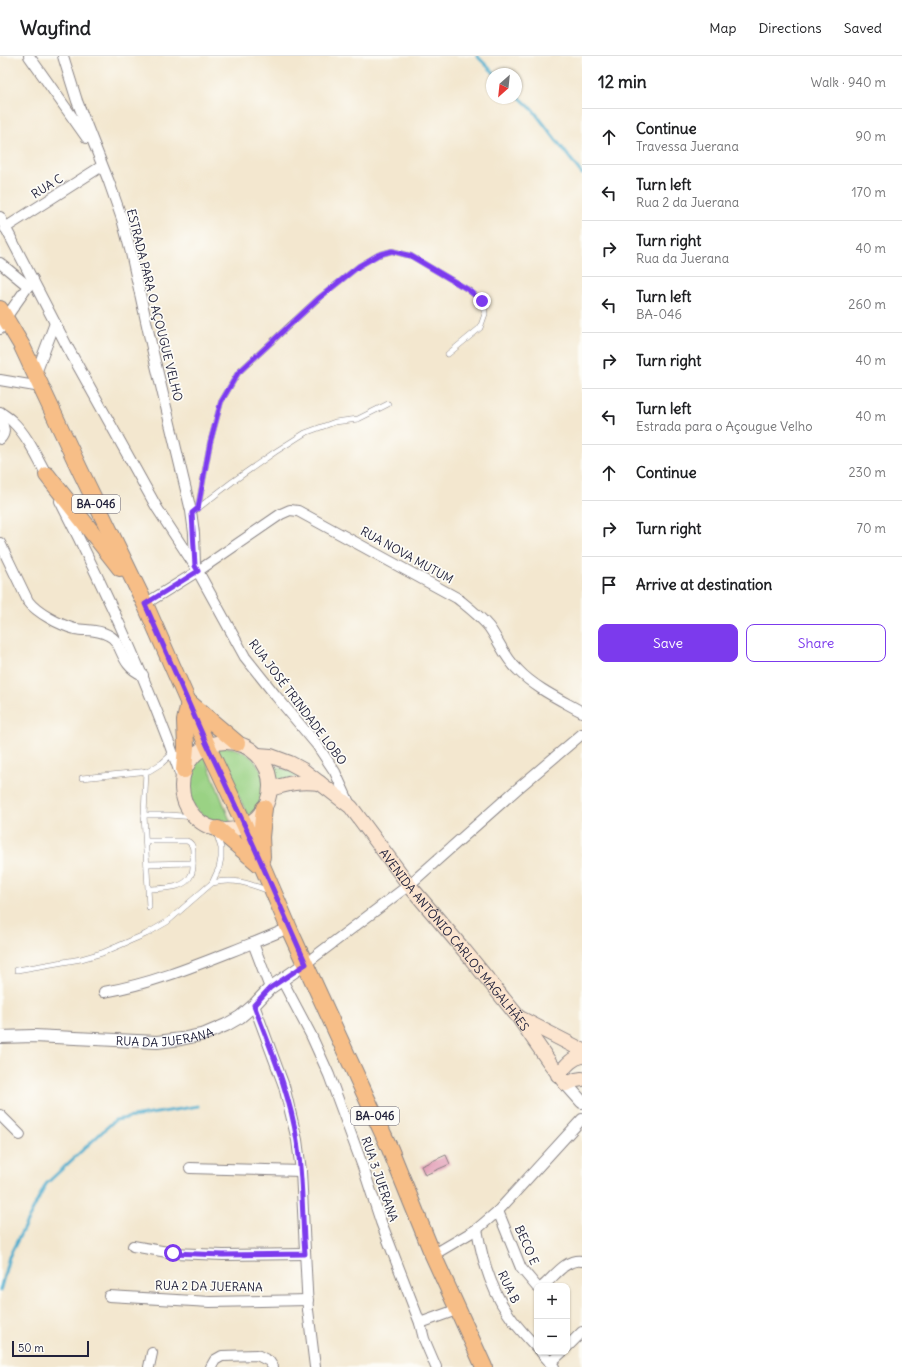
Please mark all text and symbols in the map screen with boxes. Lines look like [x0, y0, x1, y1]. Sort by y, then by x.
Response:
text: Wayfind [20, 16, 91, 40]
text: Map [709, 19, 736, 37]
text: Directions [758, 19, 822, 37]
text: Saved [844, 19, 882, 37]
north arrow [486, 68, 522, 104]
text: 12 min [598, 71, 647, 93]
text: Walk · 940 m [811, 74, 886, 91]
text: Continue [636, 119, 697, 138]
icon: ahead [598, 126, 620, 148]
text: 90 m [855, 128, 886, 145]
text: Travessa Juerana [636, 138, 739, 155]
street label: RUA C [28, 171, 66, 201]
text: Turn left [636, 175, 691, 194]
icon: left [598, 182, 620, 204]
text: 170 m [851, 184, 886, 201]
text: Rua 2 da Juerana [636, 194, 739, 211]
street label: ESTRADA PARA O AÇOUGUE VELHO [124, 207, 186, 403]
text: Turn right [636, 231, 701, 250]
icon: right [598, 238, 620, 260]
text: 40 m [855, 240, 886, 257]
text: Rua da Juerana [636, 250, 729, 267]
text: Turn left [636, 287, 691, 306]
route end [473, 292, 491, 310]
icon: left [598, 294, 620, 316]
text: 260 m [848, 296, 886, 313]
text: BA-046 [636, 306, 682, 323]
icon: right [598, 350, 620, 372]
text: Turn right [636, 351, 701, 370]
text: 40 m [855, 352, 886, 369]
text: Turn left [636, 399, 691, 418]
icon: left [598, 406, 620, 428]
text: 40 m [855, 408, 886, 425]
text: Estrada para o Açougue Velho [636, 418, 812, 435]
icon: ahead [598, 462, 620, 484]
text: Continue [636, 463, 697, 482]
text: 230 m [848, 464, 886, 481]
road number: BA-046 [72, 495, 120, 513]
icon: right [598, 518, 620, 540]
text: Turn right [636, 519, 701, 538]
text: 70 m [857, 520, 886, 537]
street label: RUA NOVA MUTUM [358, 523, 456, 587]
icon: arrive [598, 574, 620, 596]
text: Arrive at destination [636, 575, 772, 594]
button: Save [598, 624, 738, 662]
button: Share [746, 624, 886, 662]
street label: RUA JOSÉ TRINDADE LOBO [246, 636, 350, 768]
street label: AVENIDA ANTÔNIO CARLOS MAGALHÃES [377, 845, 533, 1034]
street label: RUA DA JUERANA [115, 1024, 216, 1050]
road number: BA-046 [351, 1107, 399, 1125]
street label: RUA 3 JUERANA [358, 1135, 402, 1224]
street label: BECO E [512, 1223, 542, 1267]
route start [164, 1244, 182, 1262]
street label: RUA B [495, 1268, 523, 1306]
street label: RUA 2 DA JUERANA [155, 1278, 263, 1294]
map controls [534, 1283, 570, 1355]
button: + [534, 1283, 570, 1319]
button: − [534, 1319, 570, 1355]
scale bar [12, 1339, 89, 1358]
text: 50 m [18, 1341, 44, 1355]

